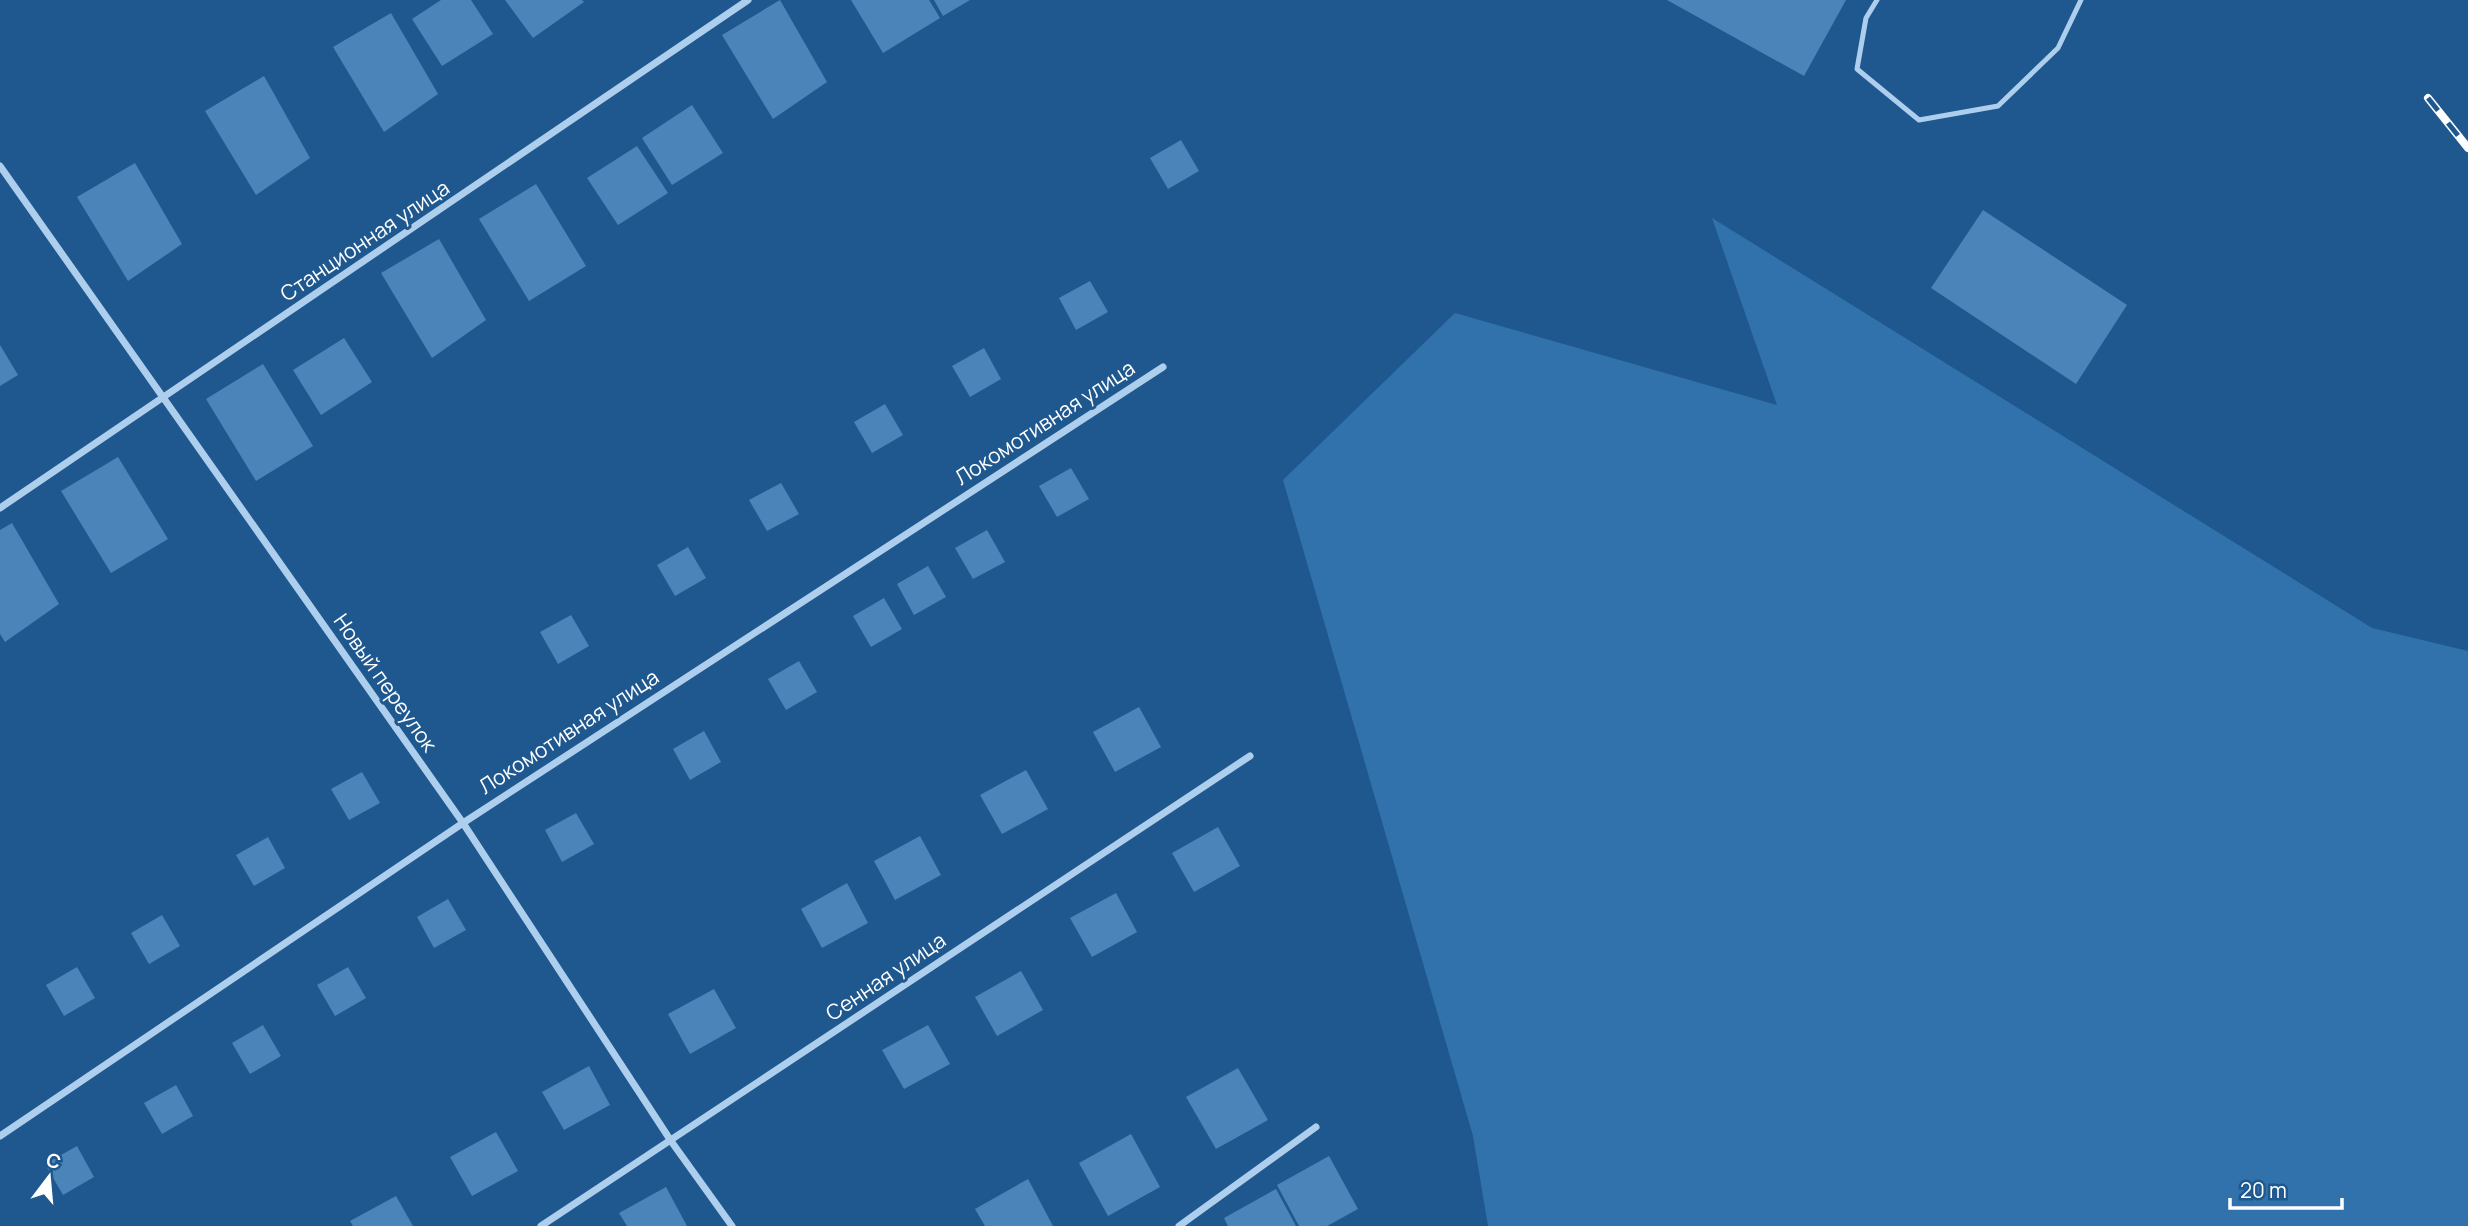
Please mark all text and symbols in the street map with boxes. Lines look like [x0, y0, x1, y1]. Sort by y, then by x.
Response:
street label: Станционная улица [274, 173, 454, 307]
street label: Локомотивная улица [949, 353, 1140, 491]
street label: Новый переулок [328, 608, 444, 758]
street label: Локомотивная улица [473, 662, 664, 800]
street label: Сенная улица [820, 926, 951, 1027]
north arrow [14, 1142, 84, 1212]
text: С [43, 1146, 64, 1175]
scale bar [2230, 1166, 2342, 1210]
text: 20 m [2240, 1176, 2287, 1204]

